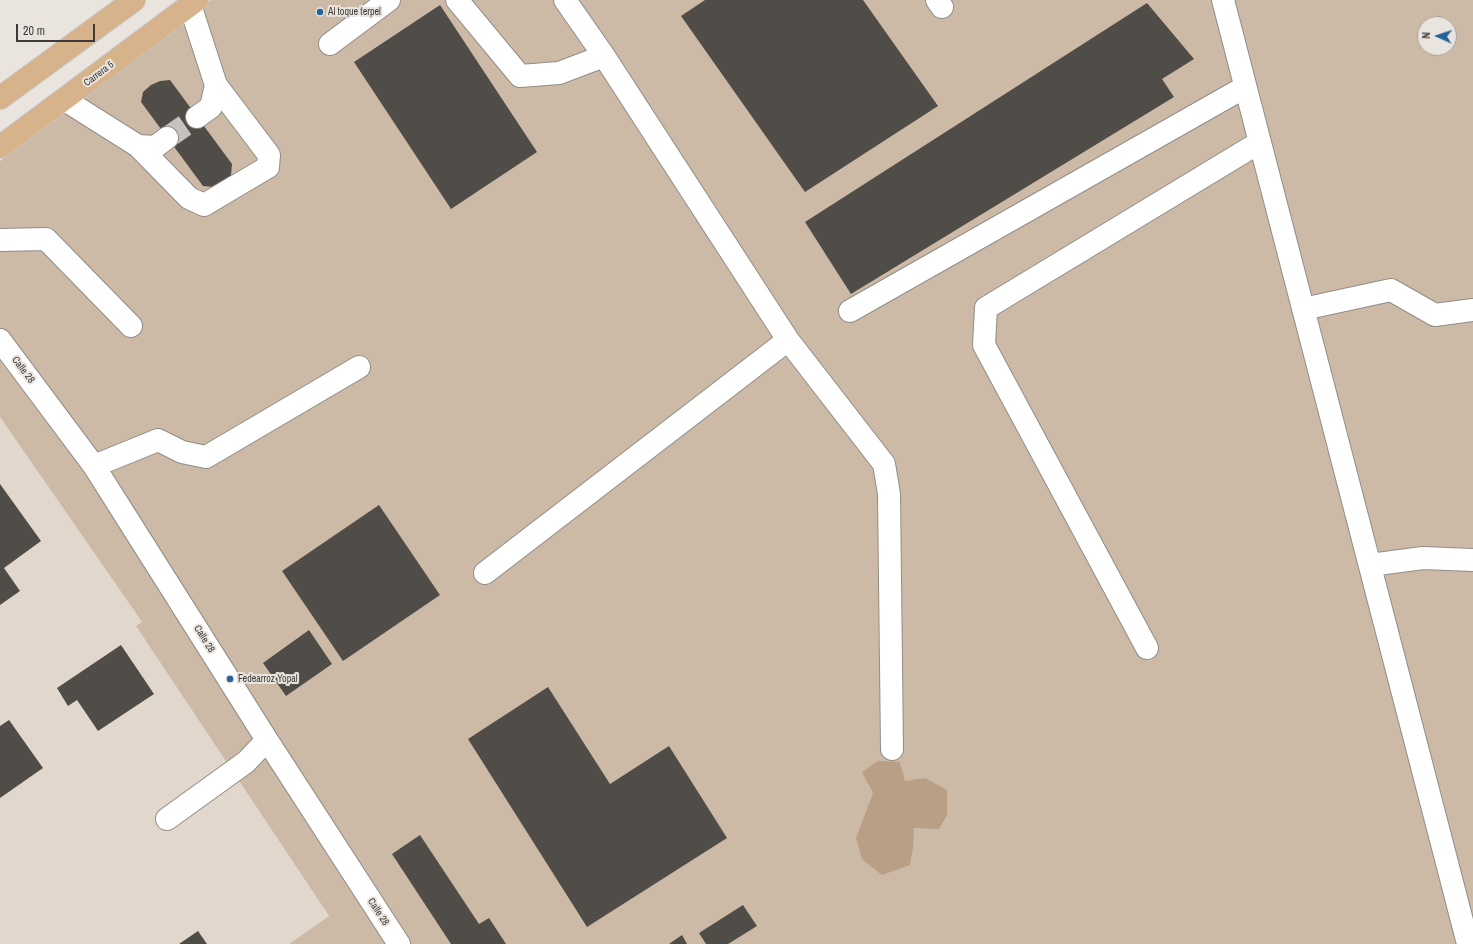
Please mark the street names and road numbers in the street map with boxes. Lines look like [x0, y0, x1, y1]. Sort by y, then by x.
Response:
street label: Carrera 5 [82, 59, 116, 89]
street label: Calle 28 [9, 354, 37, 386]
street label: Calle 28 [191, 623, 217, 655]
street label: Calle 28 [365, 896, 391, 928]

